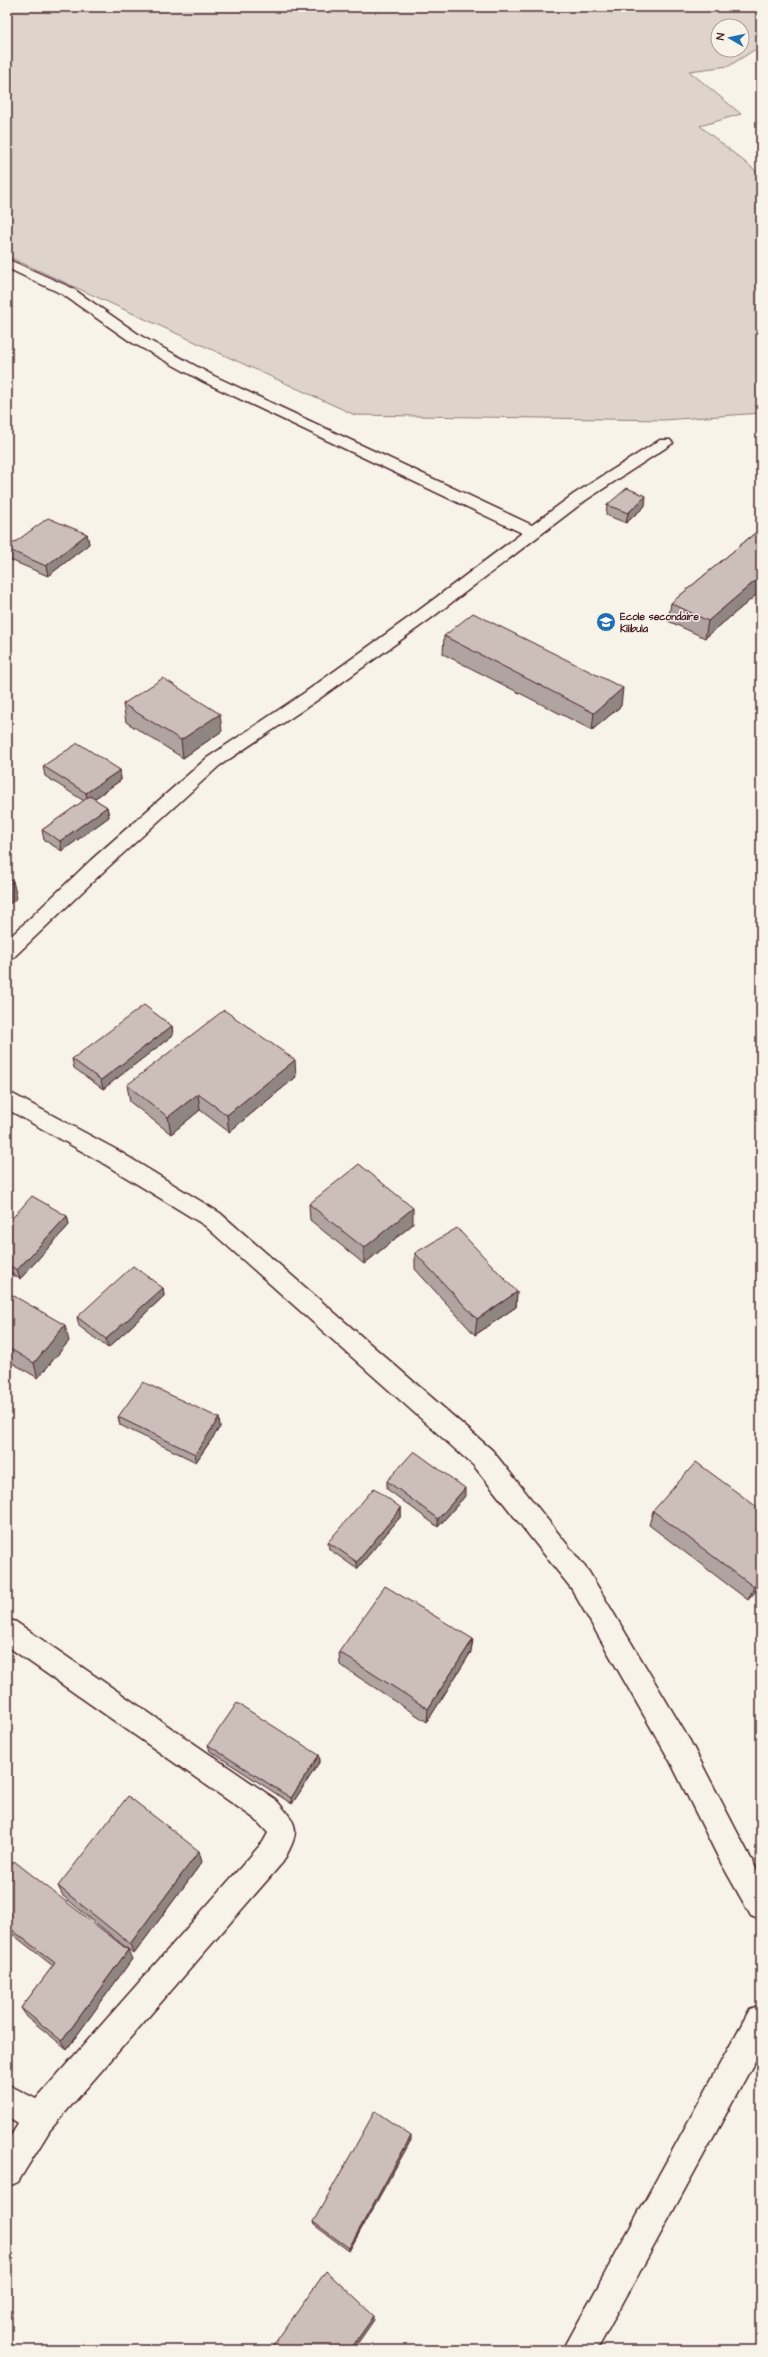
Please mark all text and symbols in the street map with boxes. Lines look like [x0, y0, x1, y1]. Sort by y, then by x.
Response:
north arrow [710, 18, 750, 58]
text: N [713, 32, 729, 41]
place label: Ecole secondaire Kilibula [620, 610, 699, 636]
school or university icon: Ecole secondaire Kilibula [595, 611, 617, 633]

